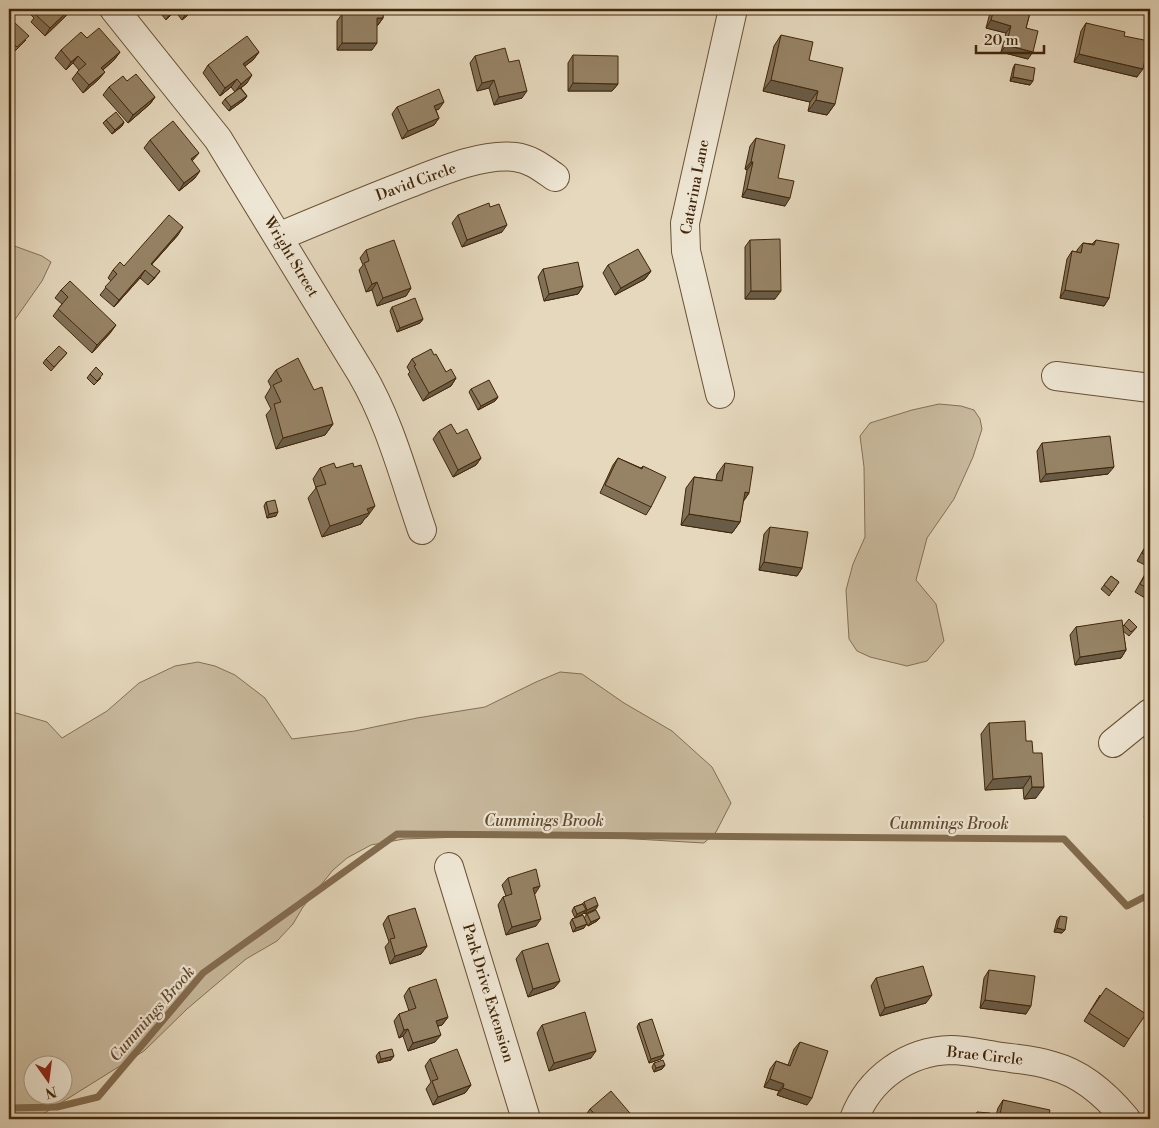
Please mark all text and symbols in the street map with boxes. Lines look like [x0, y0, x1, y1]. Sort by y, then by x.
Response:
scale bar [976, 22, 1044, 54]
text: 20 m [984, 31, 1019, 50]
street label: Catarina Lane [676, 138, 714, 236]
street label: David Circle [373, 159, 459, 205]
street label: Wright Street [259, 212, 323, 301]
water label: Cummings Brook [484, 811, 604, 831]
water label: Cummings Brook [889, 814, 1009, 834]
street label: Park Drive Extension [458, 921, 518, 1065]
water label: Cummings Brook [105, 962, 199, 1066]
street label: Brae Circle [945, 1042, 1024, 1069]
north arrow [22, 1056, 72, 1106]
text: N [43, 1082, 58, 1102]

